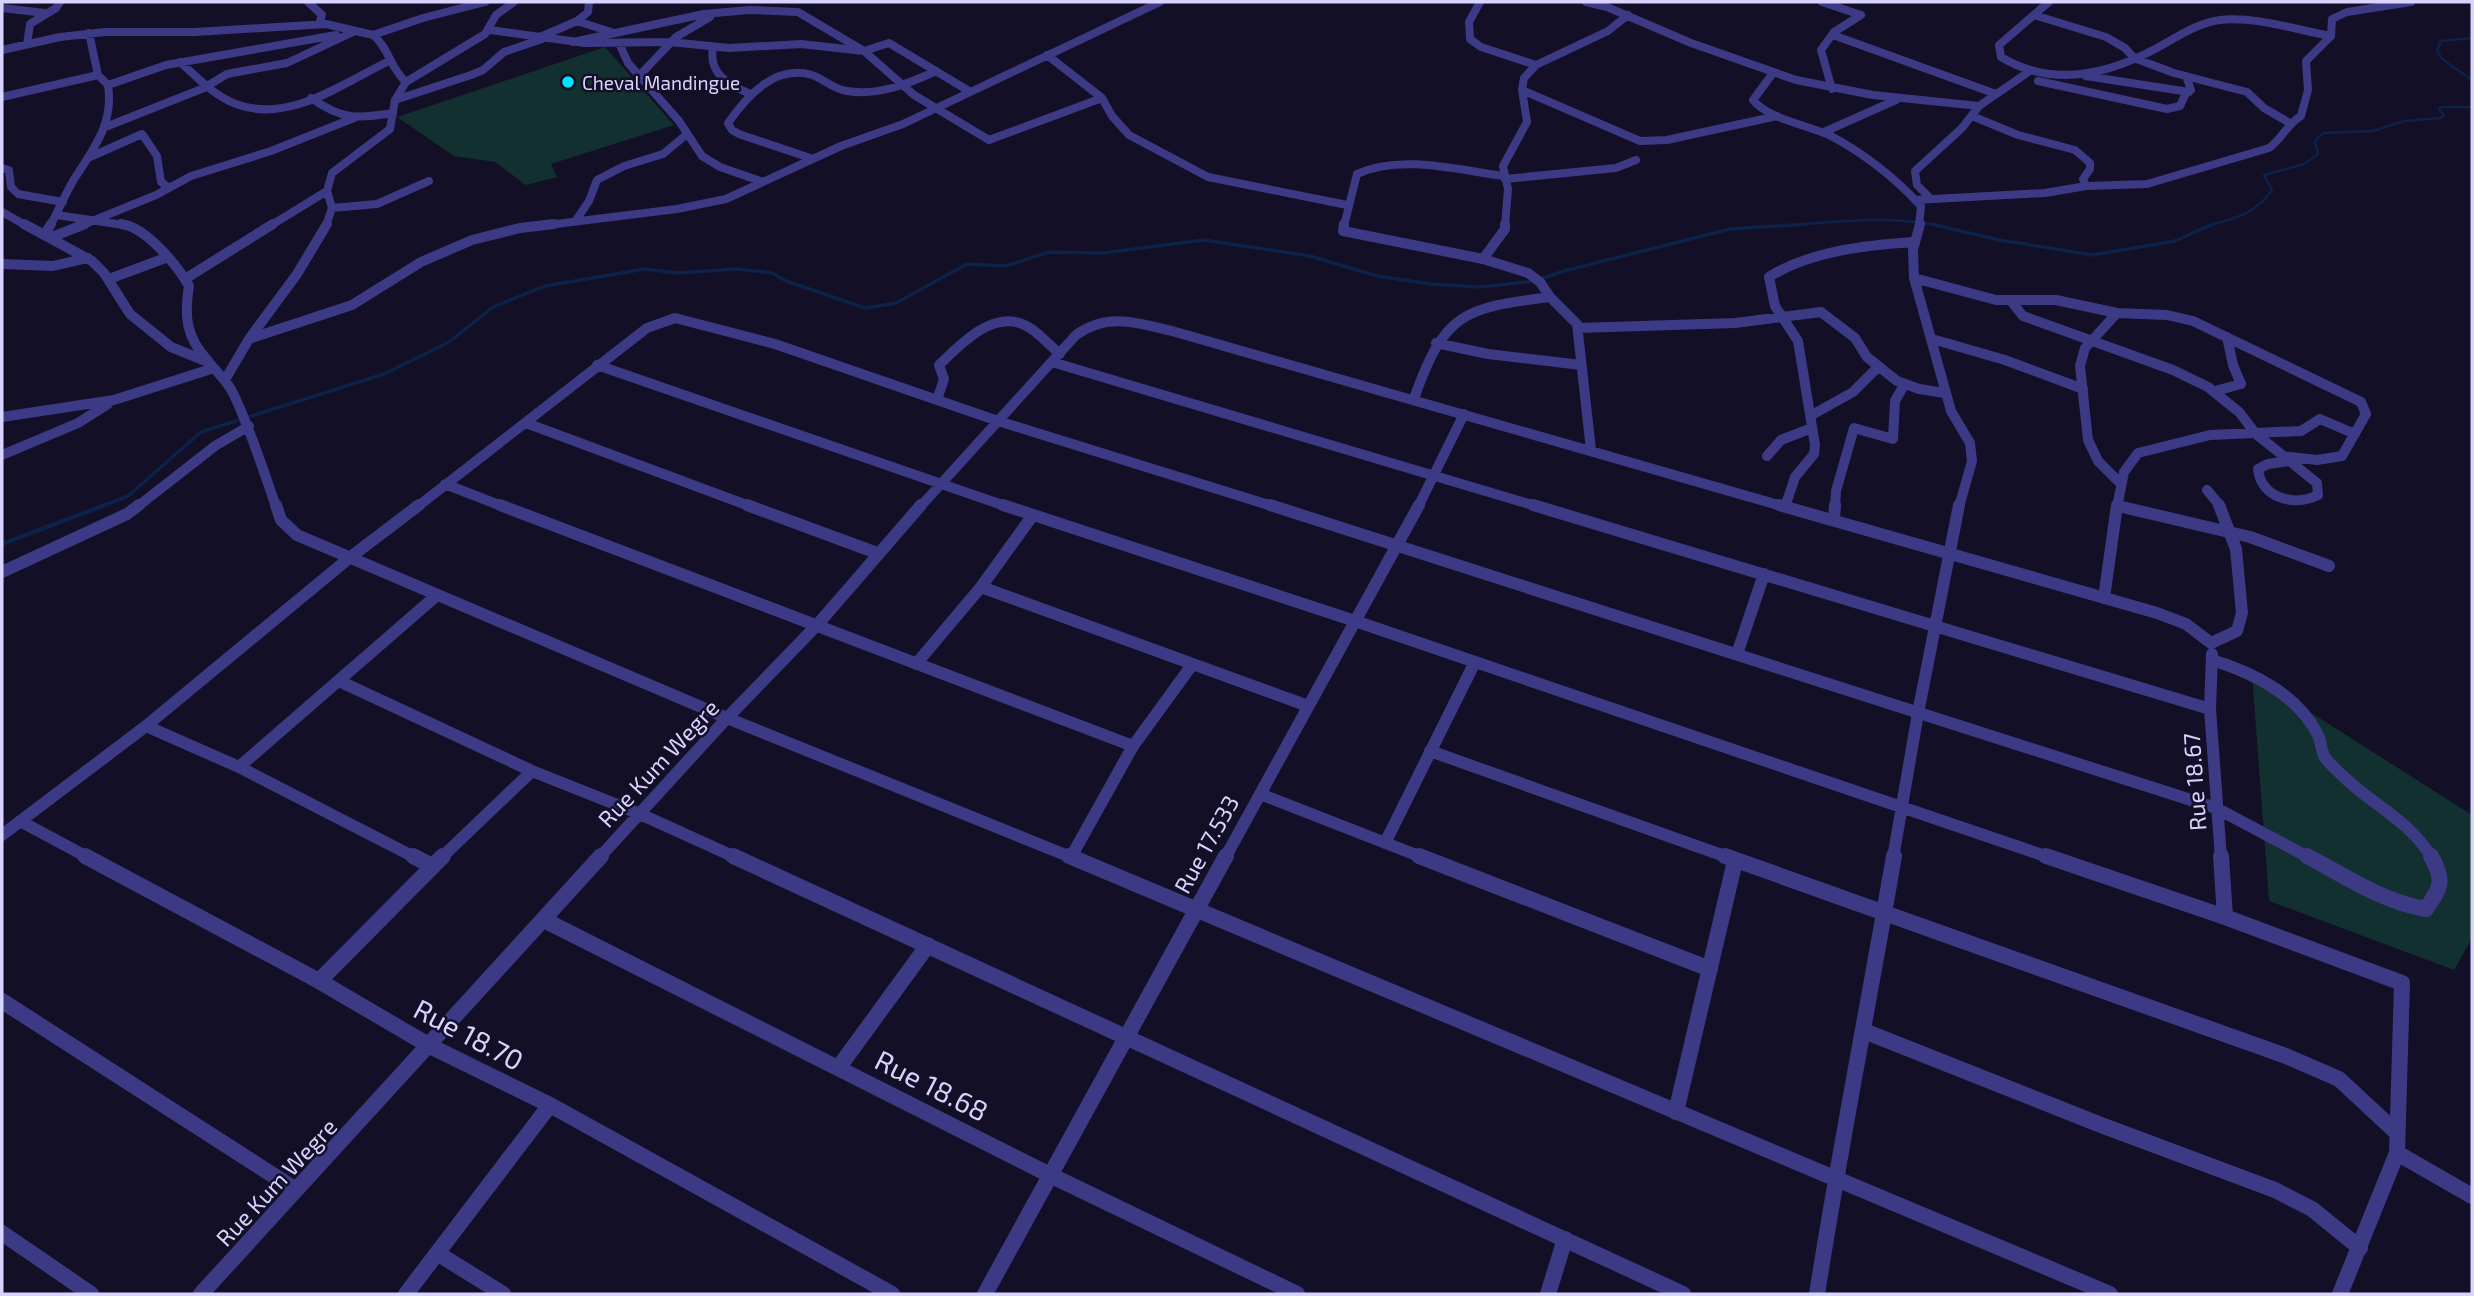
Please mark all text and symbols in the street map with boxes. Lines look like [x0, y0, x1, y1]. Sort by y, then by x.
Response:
place label: Cheval Mandingue [582, 71, 740, 94]
marker: Cheval Mandingue [560, 74, 576, 90]
street label: Rue Kum Wegre [592, 693, 724, 833]
street label: Rue 18.67 [2177, 732, 2211, 832]
street label: Rue 17.533 [1168, 790, 1244, 898]
street label: Rue 18.70 [408, 991, 530, 1077]
street label: Rue 18.68 [870, 1042, 994, 1128]
street label: Rue Kum Wegre [210, 1112, 342, 1252]

